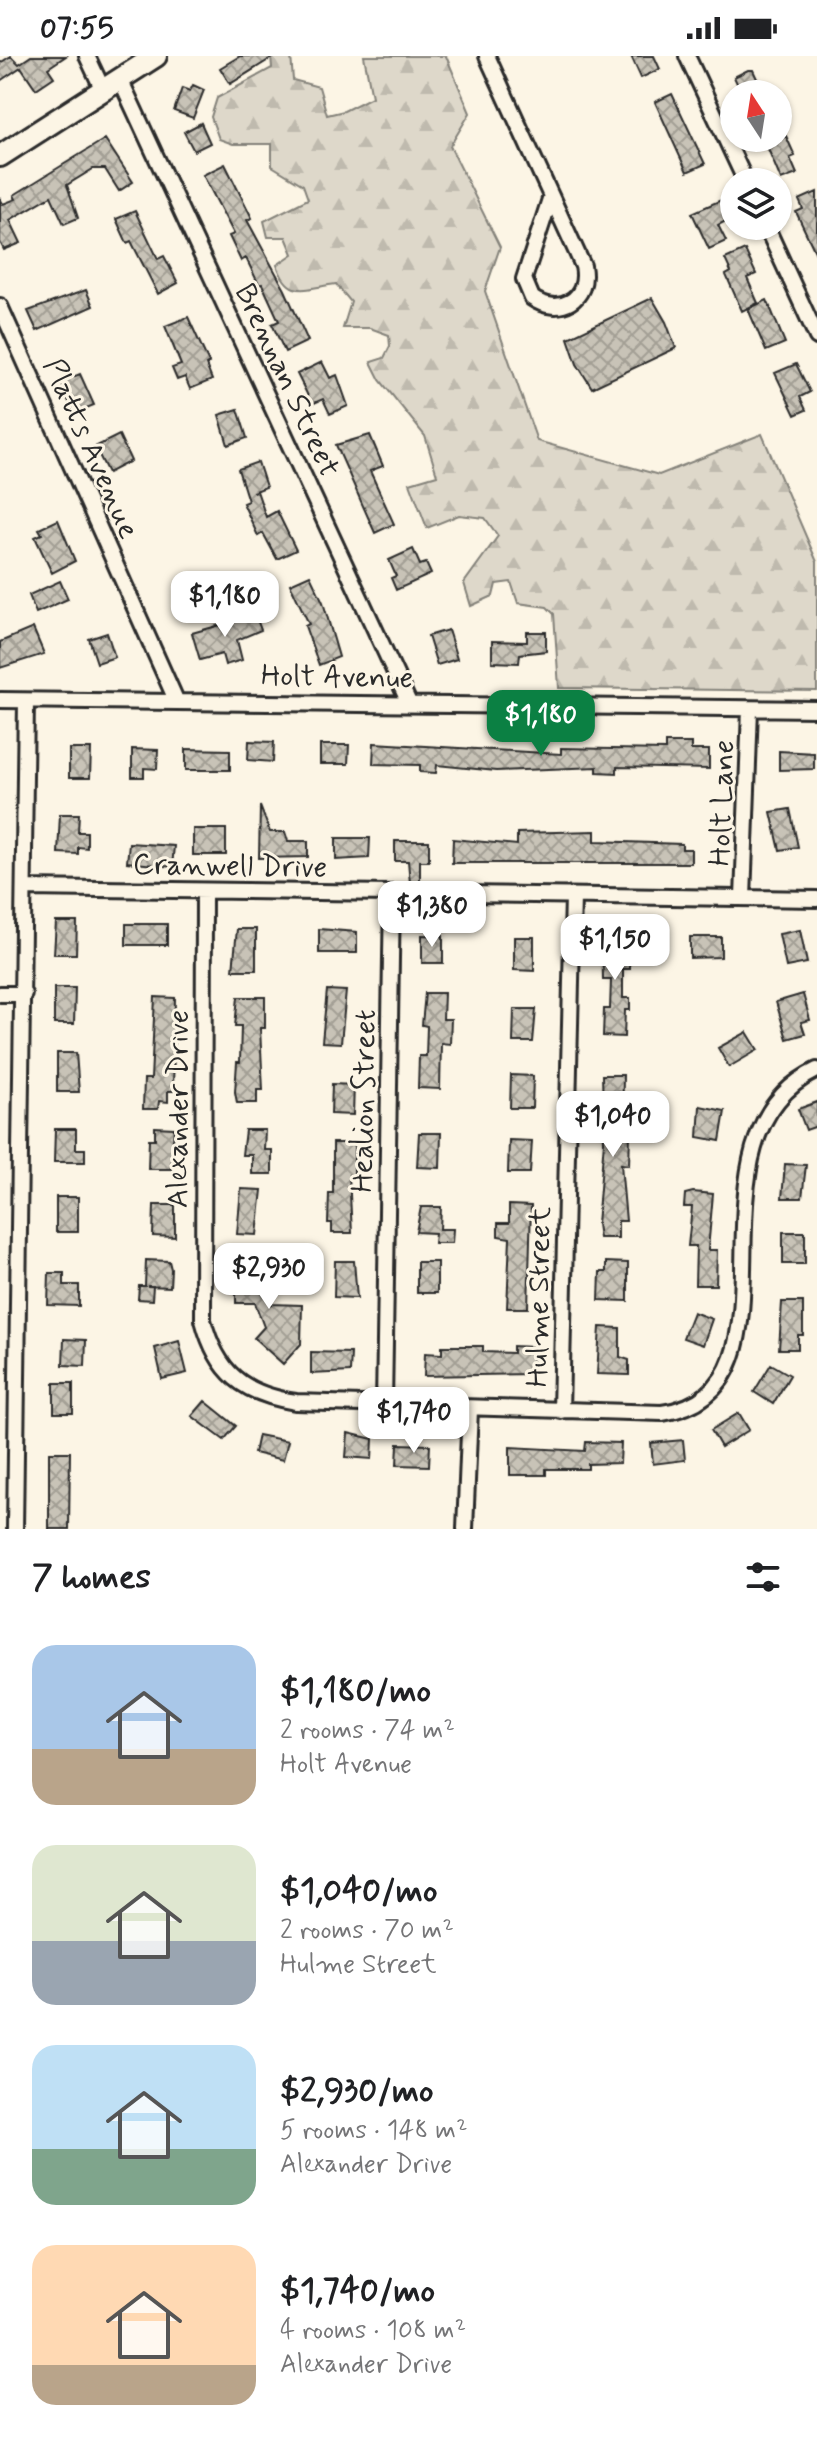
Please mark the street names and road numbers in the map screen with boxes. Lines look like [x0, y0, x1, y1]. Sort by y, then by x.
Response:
street label: Brennan Street [225, 278, 348, 484]
street label: Platts Avenue [33, 352, 148, 545]
street label: Holt Avenue [261, 657, 413, 698]
street label: Holt Lane [701, 739, 744, 867]
street label: Cranwell Drive [132, 845, 327, 888]
street label: Healion Street [343, 1009, 386, 1193]
street label: Alexander Drive [159, 1010, 198, 1208]
street label: Hulme Street [518, 1206, 561, 1388]

